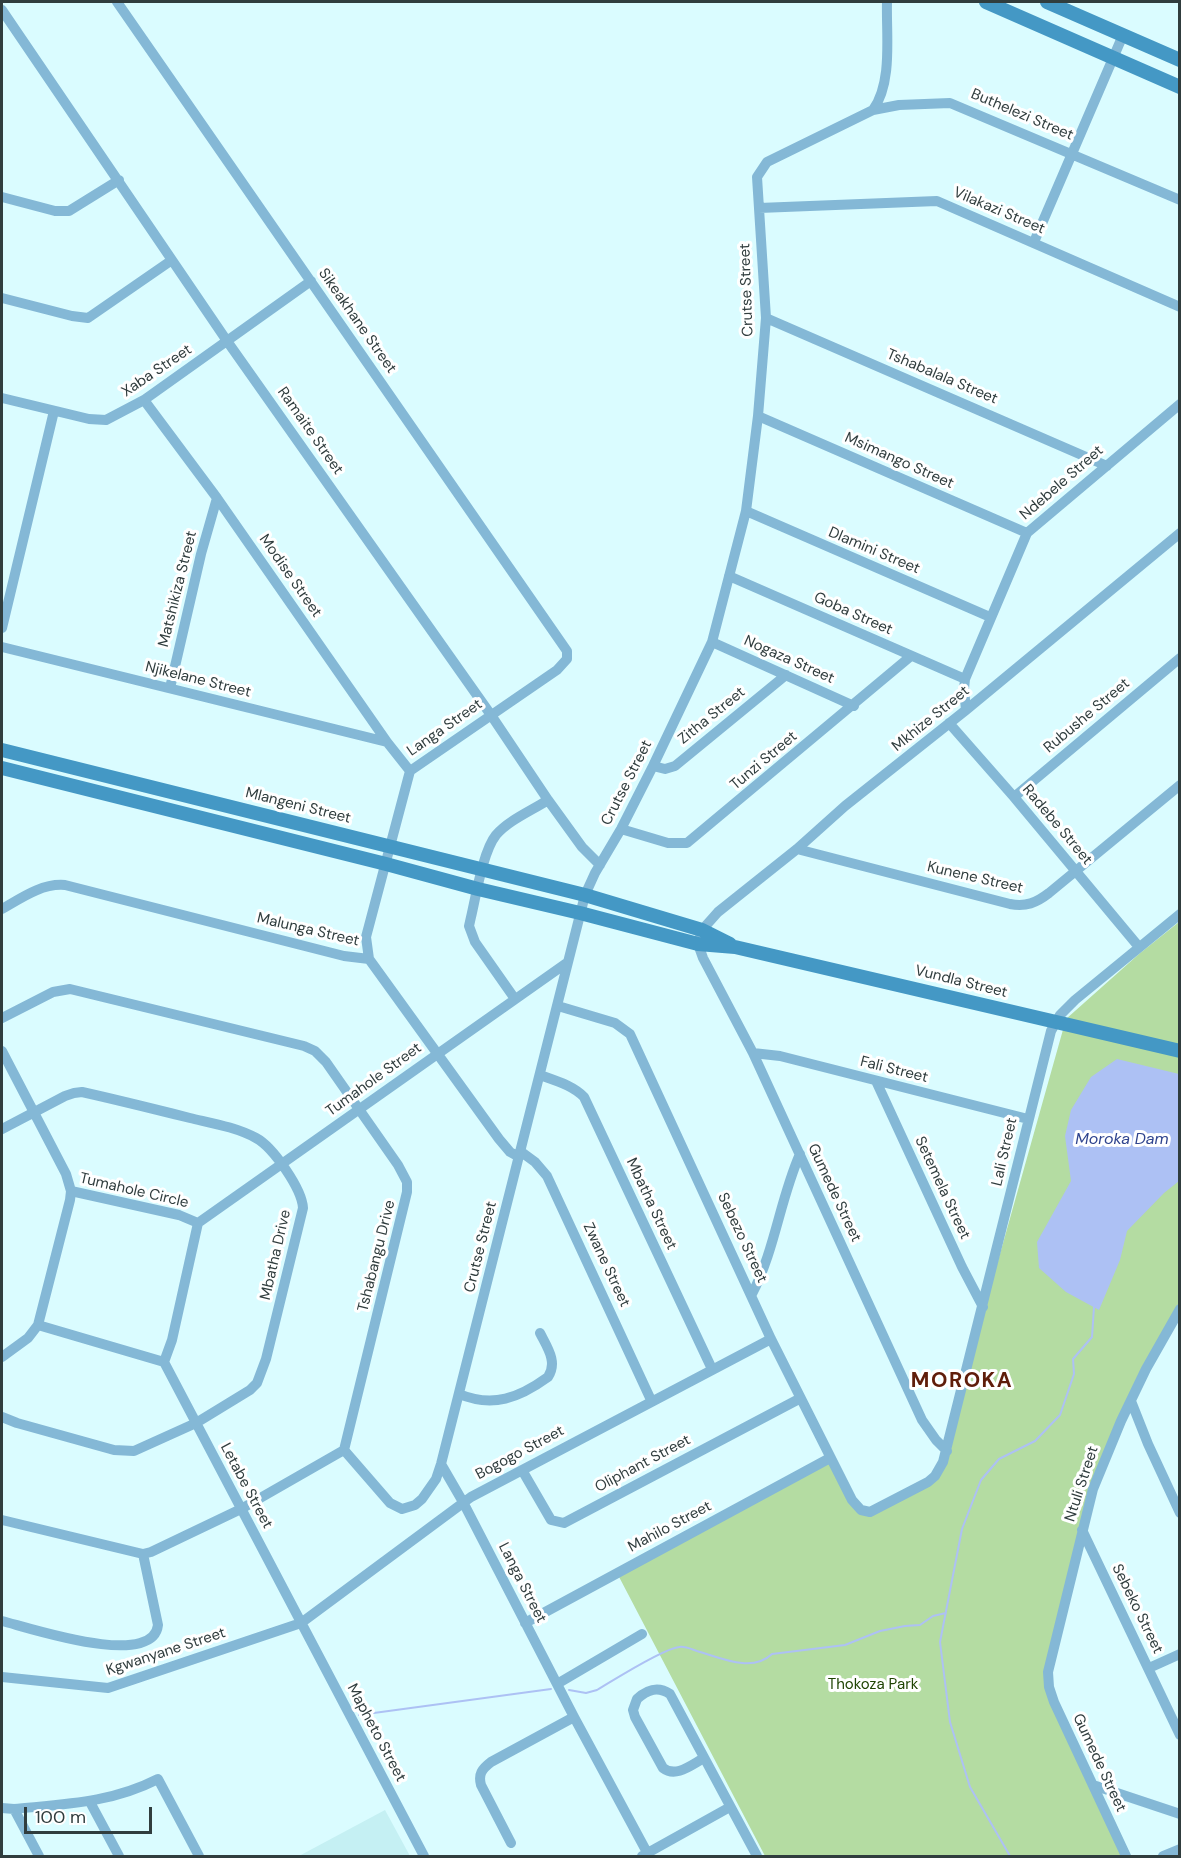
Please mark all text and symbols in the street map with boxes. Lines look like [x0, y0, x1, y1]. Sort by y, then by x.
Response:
street label: Buthelezi Street [968, 85, 1076, 145]
street label: Vilakazi Street [950, 184, 1048, 238]
street label: Crutse Street [736, 243, 758, 337]
street label: Sikeakhane Street [314, 265, 400, 377]
street label: Xaba Street [118, 341, 196, 401]
street label: Tshabalala Street [884, 346, 1000, 408]
street label: Ramaite Street [273, 384, 347, 478]
street label: Msimango Street [842, 429, 956, 493]
street label: Ndebele Street [1017, 442, 1107, 524]
street label: Dlamini Street [826, 524, 922, 578]
street label: Matshikiza Street [155, 529, 201, 649]
street label: Modise Street [255, 531, 325, 621]
street label: Goba Street [811, 589, 895, 639]
street label: Nogaza Street [741, 632, 837, 688]
street label: Njikelane Street [143, 658, 253, 702]
street label: Rubushe Street [1040, 675, 1134, 757]
street label: Mkhize Street [889, 682, 973, 756]
street label: Zitha Street [675, 684, 749, 748]
street label: Langa Street [404, 695, 486, 761]
street label: Tunzi Street [727, 728, 801, 794]
street label: Crutse Street [598, 737, 656, 829]
street label: Radebe Street [1018, 781, 1096, 869]
street label: Mlangeni Street [243, 784, 353, 828]
street label: Kunene Street [925, 858, 1025, 898]
street label: Malunga Street [255, 909, 361, 951]
street label: Vundla Street [913, 962, 1009, 1002]
street label: Tumahole Street [323, 1039, 425, 1121]
street label: Fali Street [858, 1053, 930, 1087]
street label: Lali Street [988, 1116, 1022, 1188]
water label: Moroka Dam [1075, 1130, 1169, 1150]
street label: Setemela Street [910, 1134, 974, 1242]
street label: Gumede Street [803, 1141, 865, 1245]
street label: Mbatha Street [622, 1155, 680, 1253]
street label: Tumahole Circle [78, 1170, 190, 1212]
street label: Sebezo Street [713, 1190, 771, 1286]
street label: Tshabangu Drive [354, 1198, 400, 1314]
street label: Crutse Street [461, 1200, 501, 1294]
street label: Mbatha Drive [257, 1208, 295, 1302]
street label: Zwane Street [579, 1220, 633, 1310]
district label: MOROKA [911, 1368, 1013, 1394]
street label: Bogogo Street [473, 1422, 567, 1484]
street label: Oliphant Street [592, 1431, 694, 1497]
street label: Letabe Street [216, 1440, 276, 1532]
street label: Ntuli Street [1061, 1444, 1103, 1524]
street label: Mahilo Street [625, 1498, 715, 1556]
street label: Langa Street [494, 1540, 550, 1626]
street label: Sebeko Street [1108, 1561, 1166, 1657]
street label: Kgwanyane Street [104, 1624, 228, 1680]
park label: Thokoza Park [828, 1676, 918, 1694]
street label: Mapheto Street [343, 1681, 409, 1785]
street label: Gumede Street [1068, 1711, 1130, 1815]
scale bar [27, 1795, 154, 1833]
text: 100 m [35, 1805, 86, 1829]

